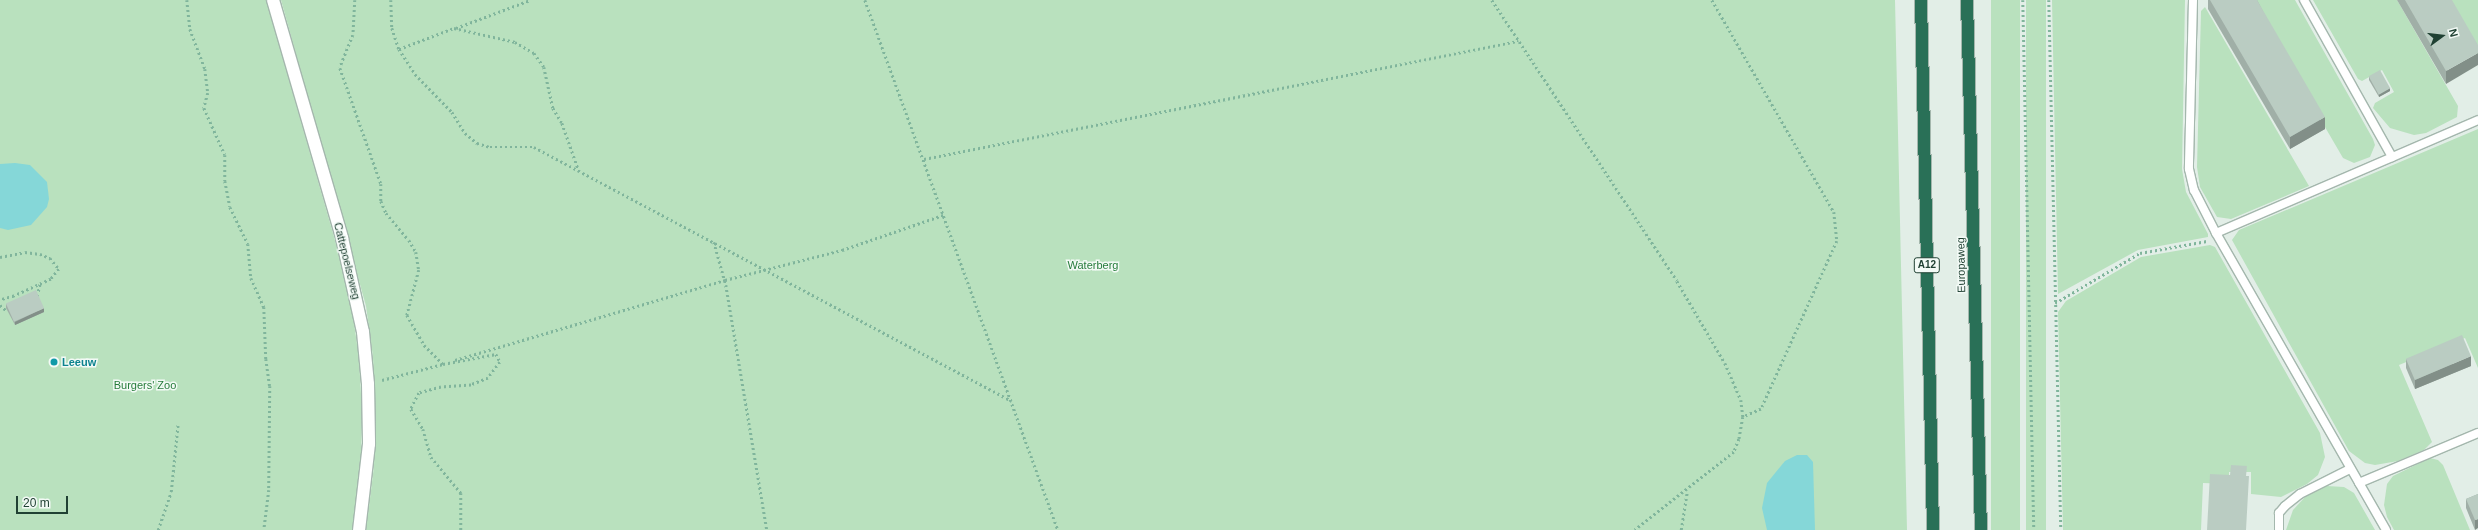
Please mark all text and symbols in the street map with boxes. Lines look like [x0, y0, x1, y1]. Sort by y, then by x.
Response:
north arrow [2422, 16, 2462, 56]
text: N [2447, 27, 2460, 38]
street label: Cattepoelseweg [331, 221, 363, 301]
street label: Europaweg [1954, 237, 1968, 293]
road number: A12 [1913, 257, 1941, 273]
park label: Waterberg [1068, 258, 1118, 272]
place label: Leeuw [62, 355, 96, 369]
marker: Leeuw [49, 357, 59, 367]
park label: Burgers' Zoo [114, 378, 176, 392]
scale bar [18, 488, 70, 514]
text: 20 m [23, 496, 50, 510]

